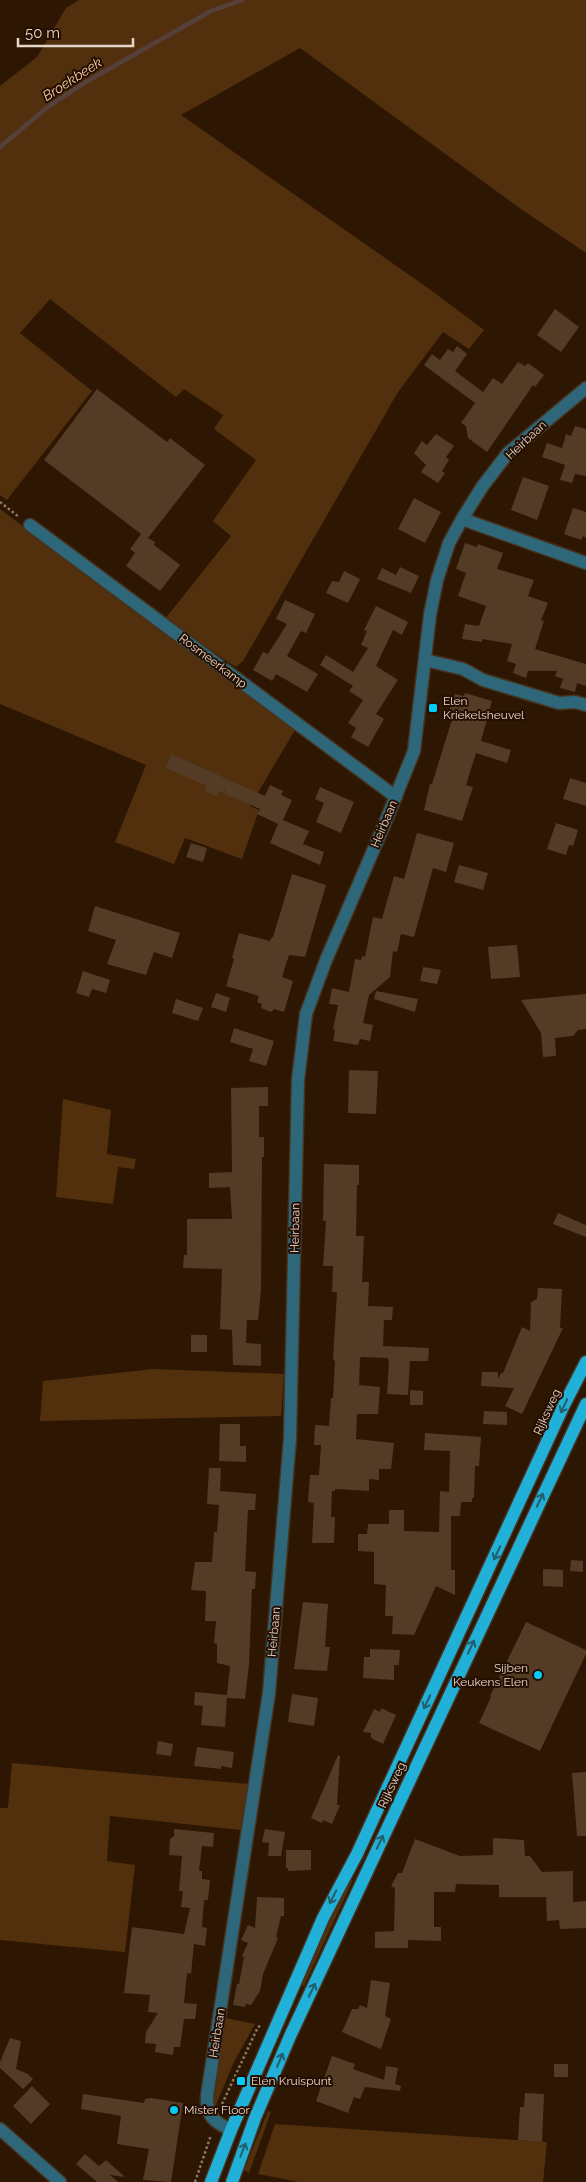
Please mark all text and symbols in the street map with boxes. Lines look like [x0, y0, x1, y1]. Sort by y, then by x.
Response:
scale bar [18, 15, 132, 47]
text: 50 m [25, 24, 60, 42]
water label: Broekbeek [39, 54, 105, 104]
street label: Heirbaan [503, 418, 549, 462]
street label: Rosmeerkamp [176, 631, 250, 691]
place label: Elen Kriekelsheuvel [443, 694, 525, 722]
marker: Elen Kriekelsheuvel [427, 702, 439, 714]
street label: Heirbaan [368, 798, 400, 850]
street label: Heirbaan [288, 1203, 302, 1253]
street label: Rijksweg [531, 1387, 563, 1437]
one-way arrow [559, 1398, 569, 1413]
one-way arrow [536, 1493, 545, 1508]
one-way arrow [491, 1545, 501, 1560]
street label: Heirbaan [265, 1606, 283, 1658]
one-way arrow [466, 1640, 476, 1655]
place label: Sijben Keukens Elen [453, 1661, 528, 1689]
marker: Sijben Keukens Elen [532, 1669, 544, 1681]
one-way arrow [422, 1694, 431, 1709]
street label: Rijksweg [375, 1760, 409, 1810]
one-way arrow [376, 1835, 385, 1850]
one-way arrow [328, 1889, 337, 1904]
one-way arrow [307, 1982, 317, 1997]
street label: Heirbaan [206, 2007, 228, 2059]
one-way arrow [276, 2053, 285, 2068]
place label: Elen Kruispunt [251, 2074, 332, 2088]
marker: Elen Kruispunt [235, 2075, 247, 2087]
place label: Mister Floor [184, 2103, 250, 2117]
marker: Mister Floor [168, 2104, 180, 2116]
one-way arrow [239, 2143, 248, 2158]

